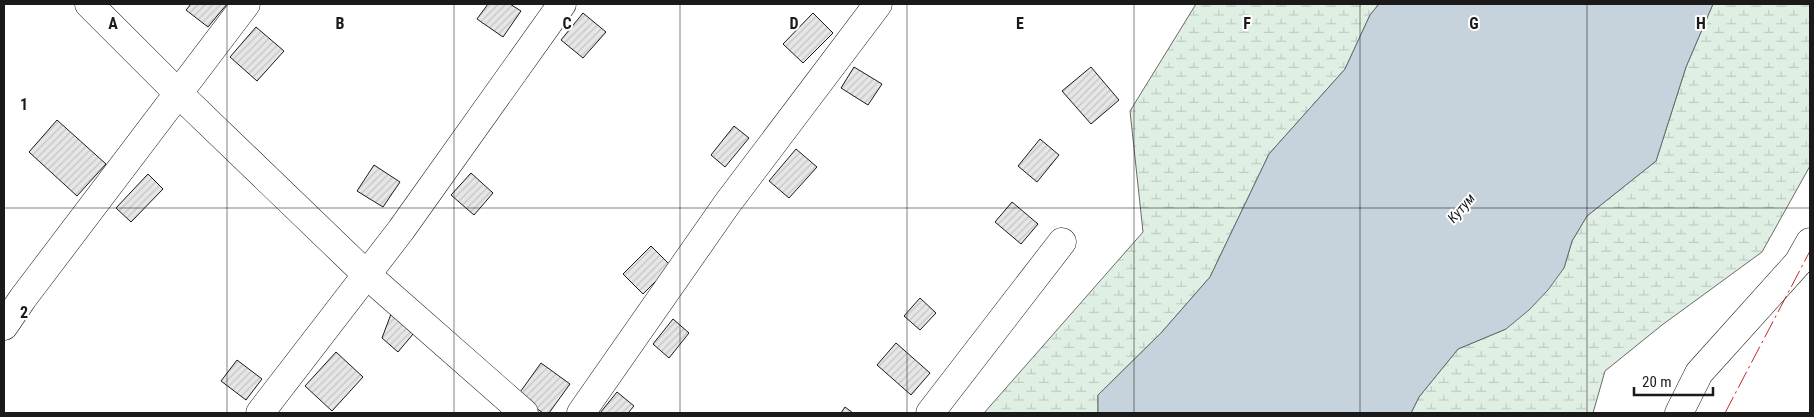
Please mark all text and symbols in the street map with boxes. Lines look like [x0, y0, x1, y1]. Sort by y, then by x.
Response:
text: A [108, 14, 118, 33]
text: B [336, 14, 345, 33]
text: C [562, 14, 572, 33]
text: D [789, 14, 799, 33]
text: E [1016, 14, 1024, 33]
text: F [1243, 14, 1251, 33]
text: G [1469, 14, 1479, 33]
text: H [1696, 14, 1706, 33]
text: 1 [20, 95, 28, 114]
water label: Кутум [1444, 190, 1478, 226]
text: 2 [20, 303, 28, 322]
scale bar [1634, 364, 1713, 396]
text: 20 m [1642, 373, 1672, 391]

